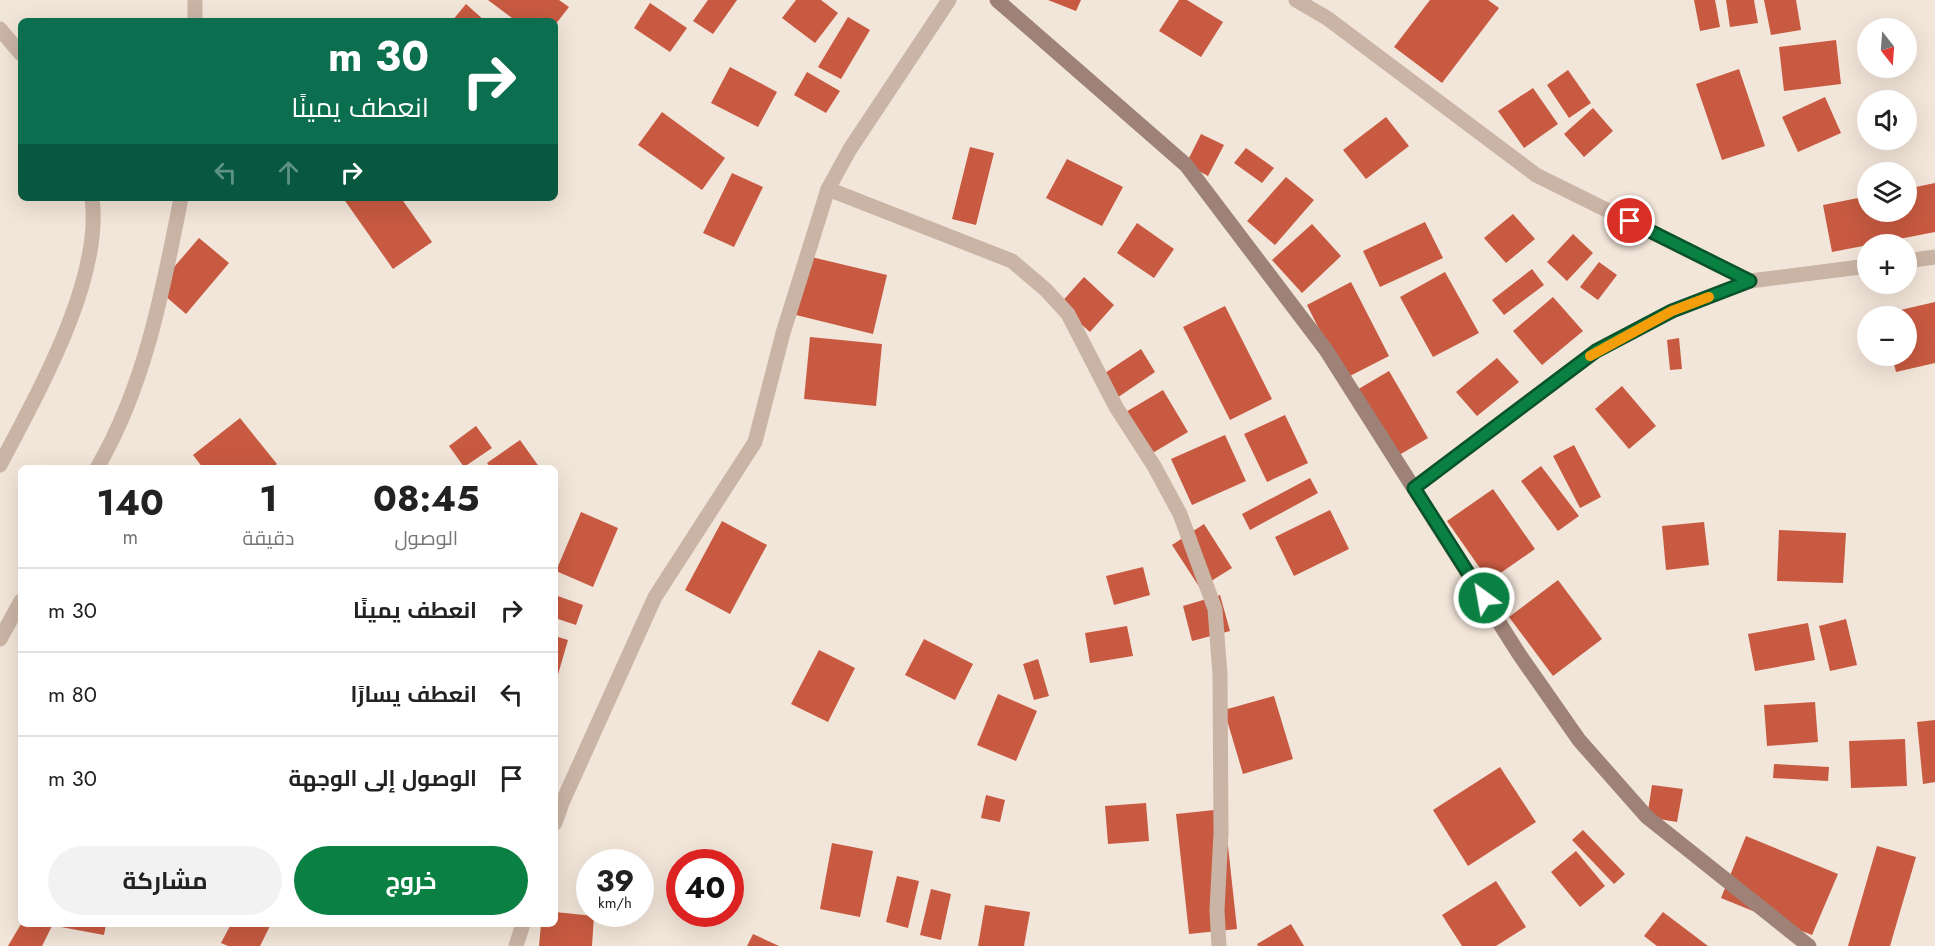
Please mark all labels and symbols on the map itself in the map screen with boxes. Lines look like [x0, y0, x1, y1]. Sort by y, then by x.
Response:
north arrow [1857, 18, 1917, 78]
pin [1604, 195, 1655, 246]
position arrow [1452, 566, 1516, 630]
speed limit sign: 40 [666, 849, 744, 927]

